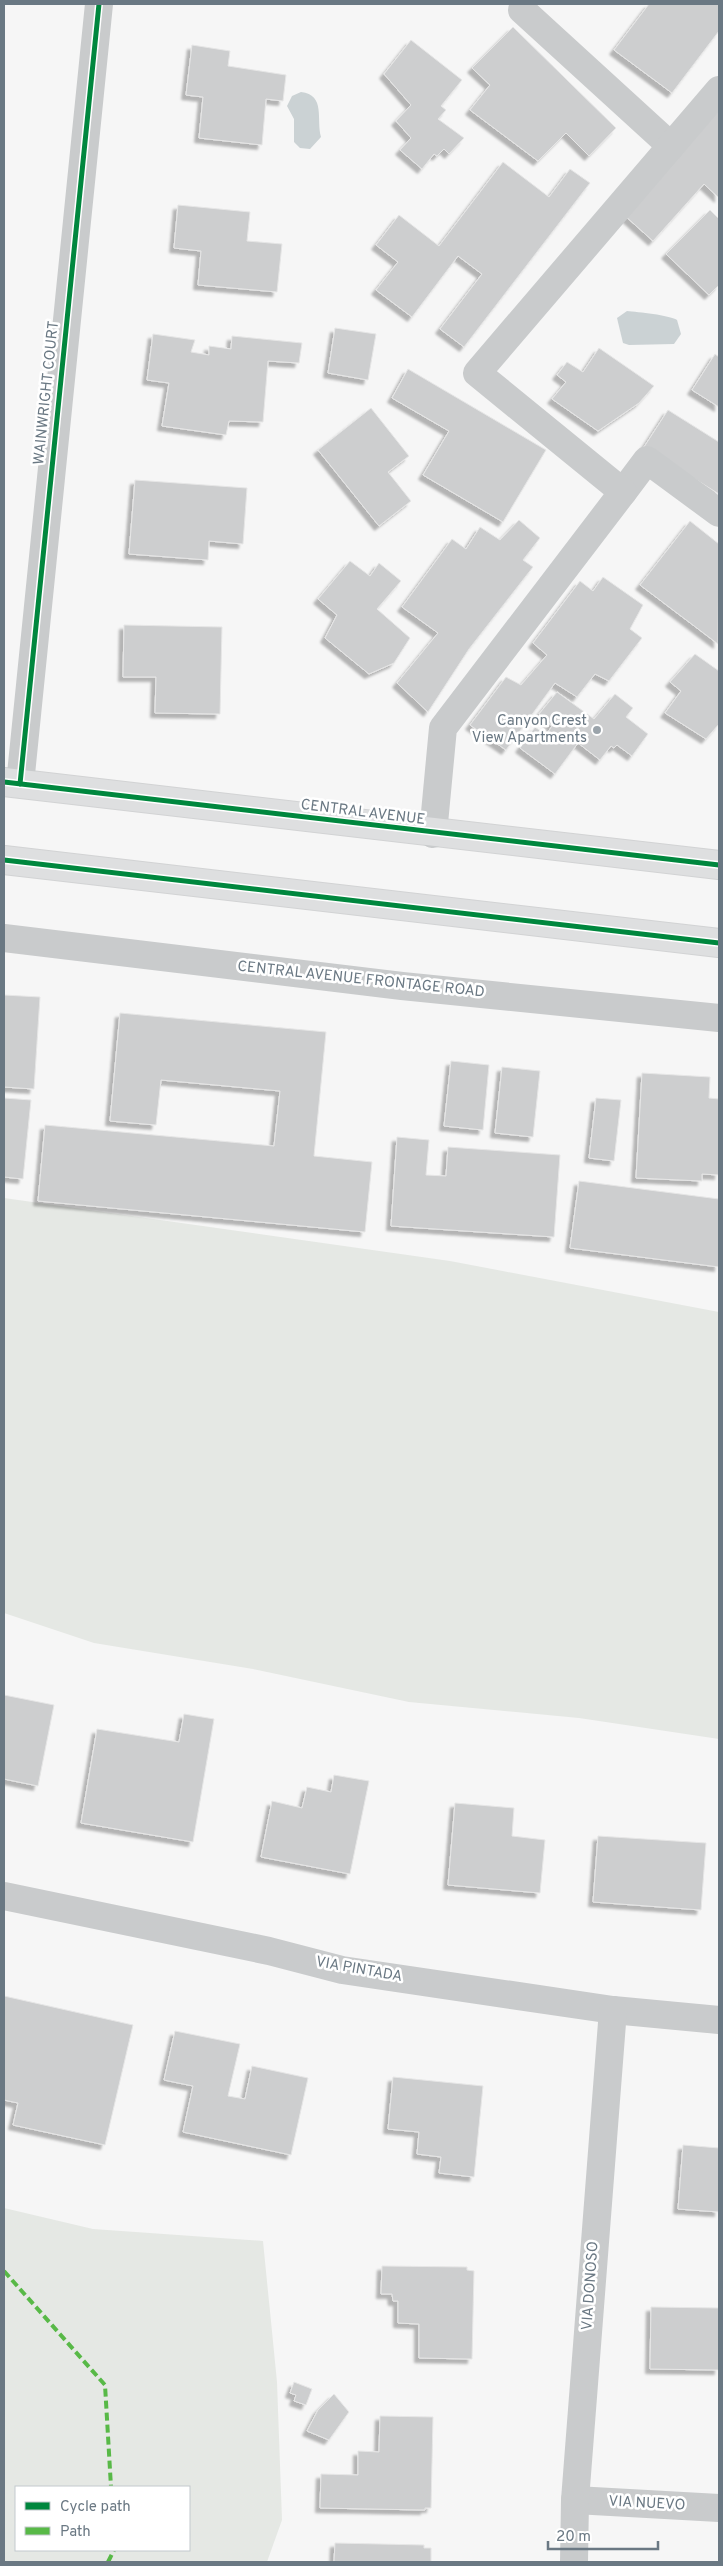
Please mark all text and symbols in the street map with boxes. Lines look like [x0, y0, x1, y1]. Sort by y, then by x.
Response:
street label: WAINWRIGHT COURT [30, 320, 64, 466]
place label: Canyon Crest View Apartments [472, 712, 587, 748]
marker: Canyon Crest View Apartments [591, 724, 603, 736]
street label: CENTRAL AVENUE [300, 796, 426, 830]
street label: CENTRAL AVENUE FRONTAGE ROAD [236, 958, 486, 1002]
street label: VIA PINTADA [314, 1953, 404, 1987]
street label: VIA DONOSO [578, 2241, 604, 2331]
legend [15, 2486, 190, 2551]
street label: VIA NUEVO [608, 2492, 686, 2516]
text: Cycle path [60, 2498, 131, 2517]
scale bar [548, 2518, 658, 2550]
text: Path [60, 2523, 91, 2542]
text: 20 m [556, 2528, 591, 2547]

